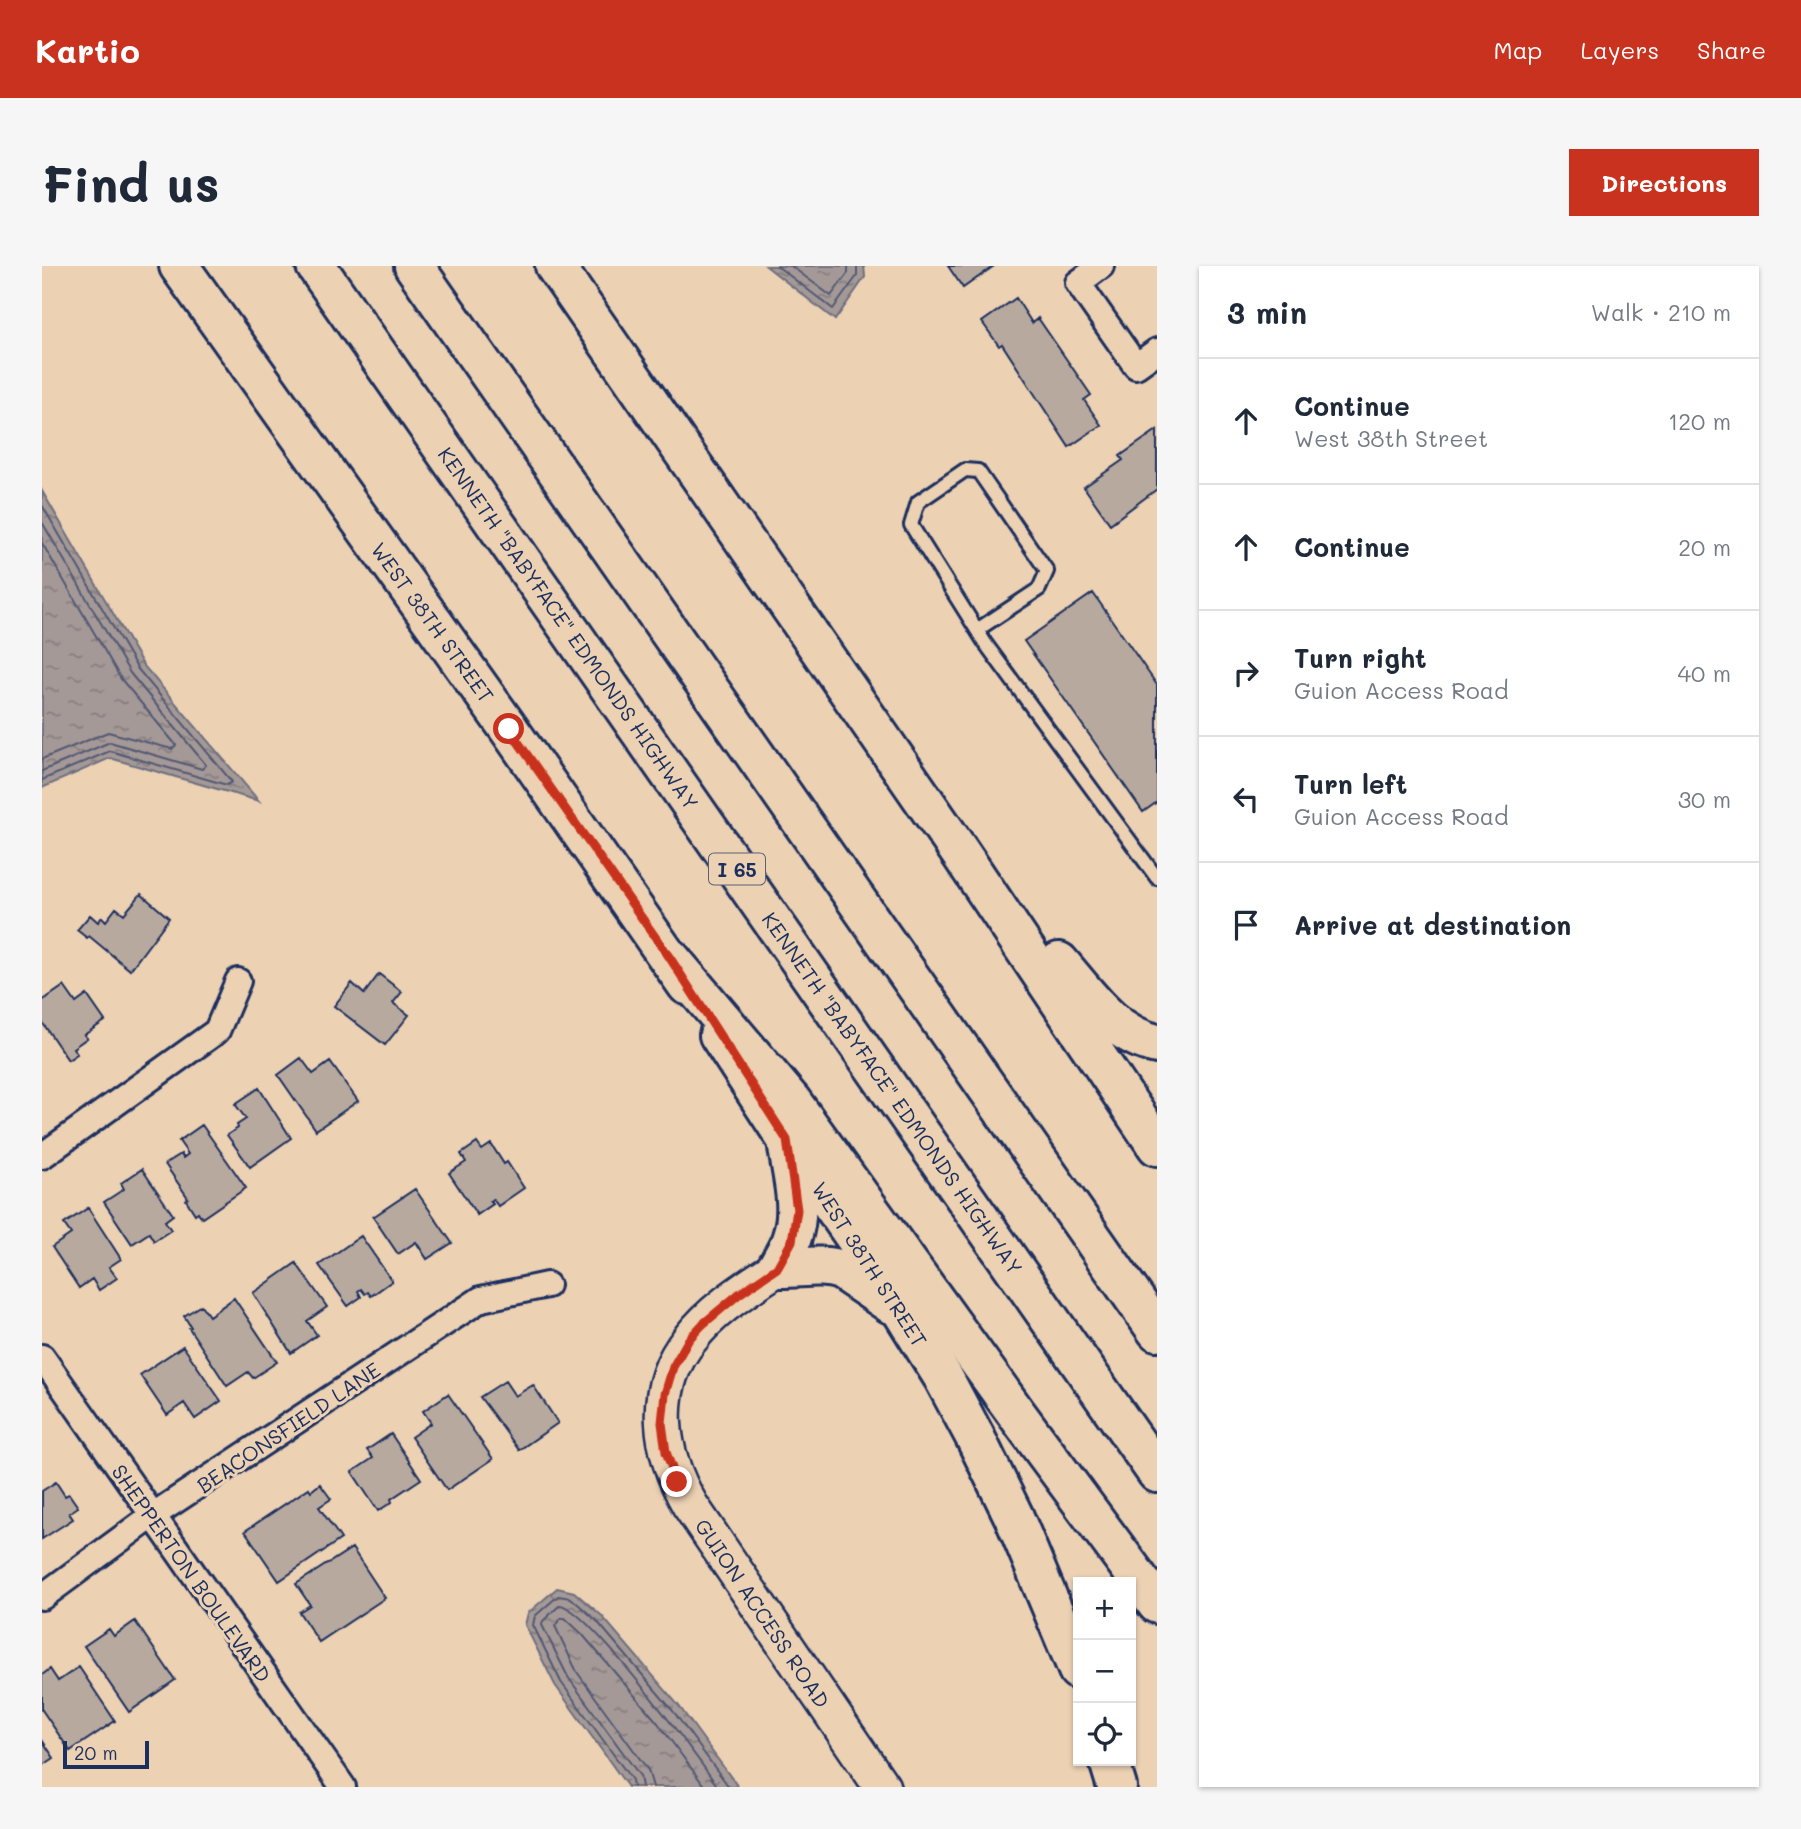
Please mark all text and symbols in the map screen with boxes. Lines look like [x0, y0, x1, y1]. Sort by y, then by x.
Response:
text: Kartio [35, 28, 140, 71]
text: Map [1494, 34, 1542, 65]
text: Layers [1580, 34, 1659, 65]
text: Share [1697, 34, 1766, 65]
button: Directions [1569, 149, 1759, 216]
text: Find us [42, 151, 220, 214]
text: 3 min [1227, 292, 1307, 332]
text: Walk · 210 m [1591, 297, 1731, 327]
text: Continue [1294, 389, 1410, 423]
icon: ahead [1227, 402, 1265, 440]
text: 120 m [1668, 406, 1731, 436]
text: West 38th Street [1294, 423, 1488, 453]
street label: KENNETH "BABYFACE" EDMONDS HIGHWAY [433, 441, 705, 815]
icon: ahead [1227, 528, 1265, 566]
text: Continue [1294, 530, 1410, 564]
text: 20 m [1678, 532, 1731, 562]
street label: WEST 38TH STREET [366, 536, 500, 708]
text: Turn right [1294, 641, 1427, 675]
icon: right [1227, 654, 1265, 692]
text: 40 m [1678, 658, 1731, 688]
text: Guion Access Road [1294, 675, 1509, 705]
route start [493, 713, 524, 744]
text: Turn left [1294, 767, 1407, 801]
icon: left [1227, 780, 1265, 818]
text: 30 m [1678, 784, 1731, 814]
text: Guion Access Road [1294, 801, 1509, 831]
road number: I 65 [709, 854, 765, 884]
street label: KENNETH "BABYFACE" EDMONDS HIGHWAY [757, 906, 1029, 1280]
icon: arrive [1227, 906, 1265, 944]
text: Arrive at destination [1294, 908, 1571, 942]
street label: WEST 38TH STREET [806, 1176, 934, 1352]
street label: BEACONSFIELD LANE [191, 1356, 385, 1498]
street label: SHEPPERTON BOULEVARD [106, 1459, 278, 1687]
route end [661, 1466, 692, 1497]
street label: GUION ACCESS ROAD [690, 1513, 836, 1713]
map controls [1073, 1577, 1136, 1766]
button: + [1073, 1577, 1136, 1640]
button: − [1073, 1640, 1136, 1703]
button: locate [1073, 1703, 1136, 1766]
scale bar [63, 1738, 149, 1770]
text: 20 m [74, 1740, 118, 1765]

